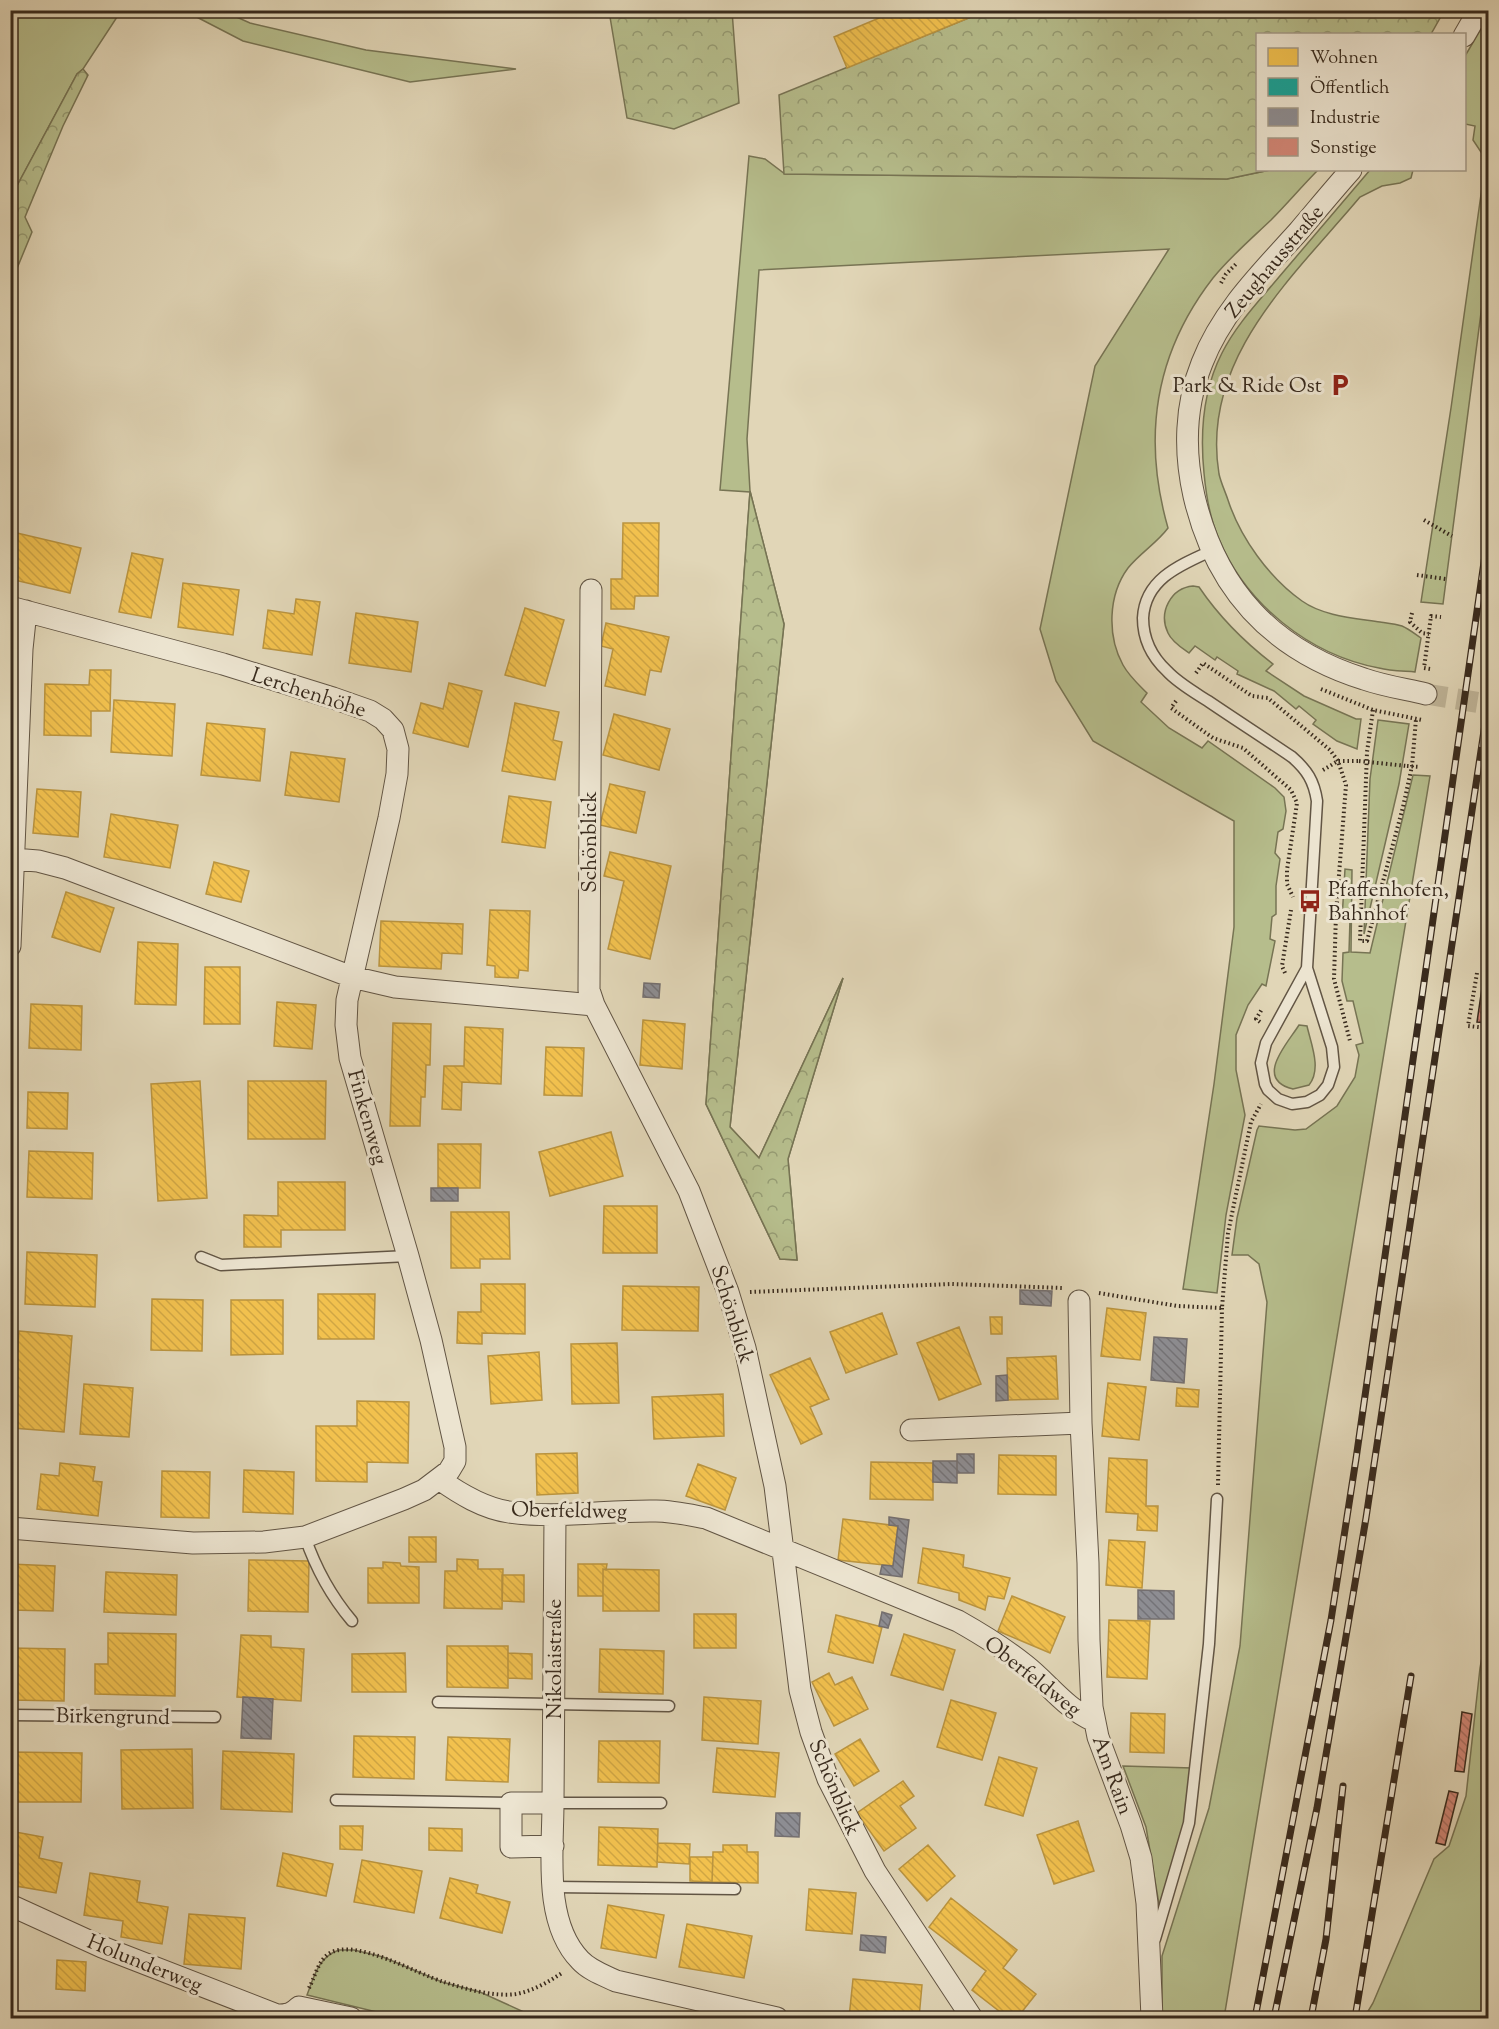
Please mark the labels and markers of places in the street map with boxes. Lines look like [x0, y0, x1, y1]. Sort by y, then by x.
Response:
place label: Park & Ride Ost [1173, 372, 1322, 402]
parking icon: Park & Ride Ost [1327, 372, 1353, 398]
place label: Pfaffenhofen, Bahnhof [1328, 876, 1449, 930]
bus stop icon: Pfaffenhofen, Bahnhof [1297, 888, 1323, 914]

